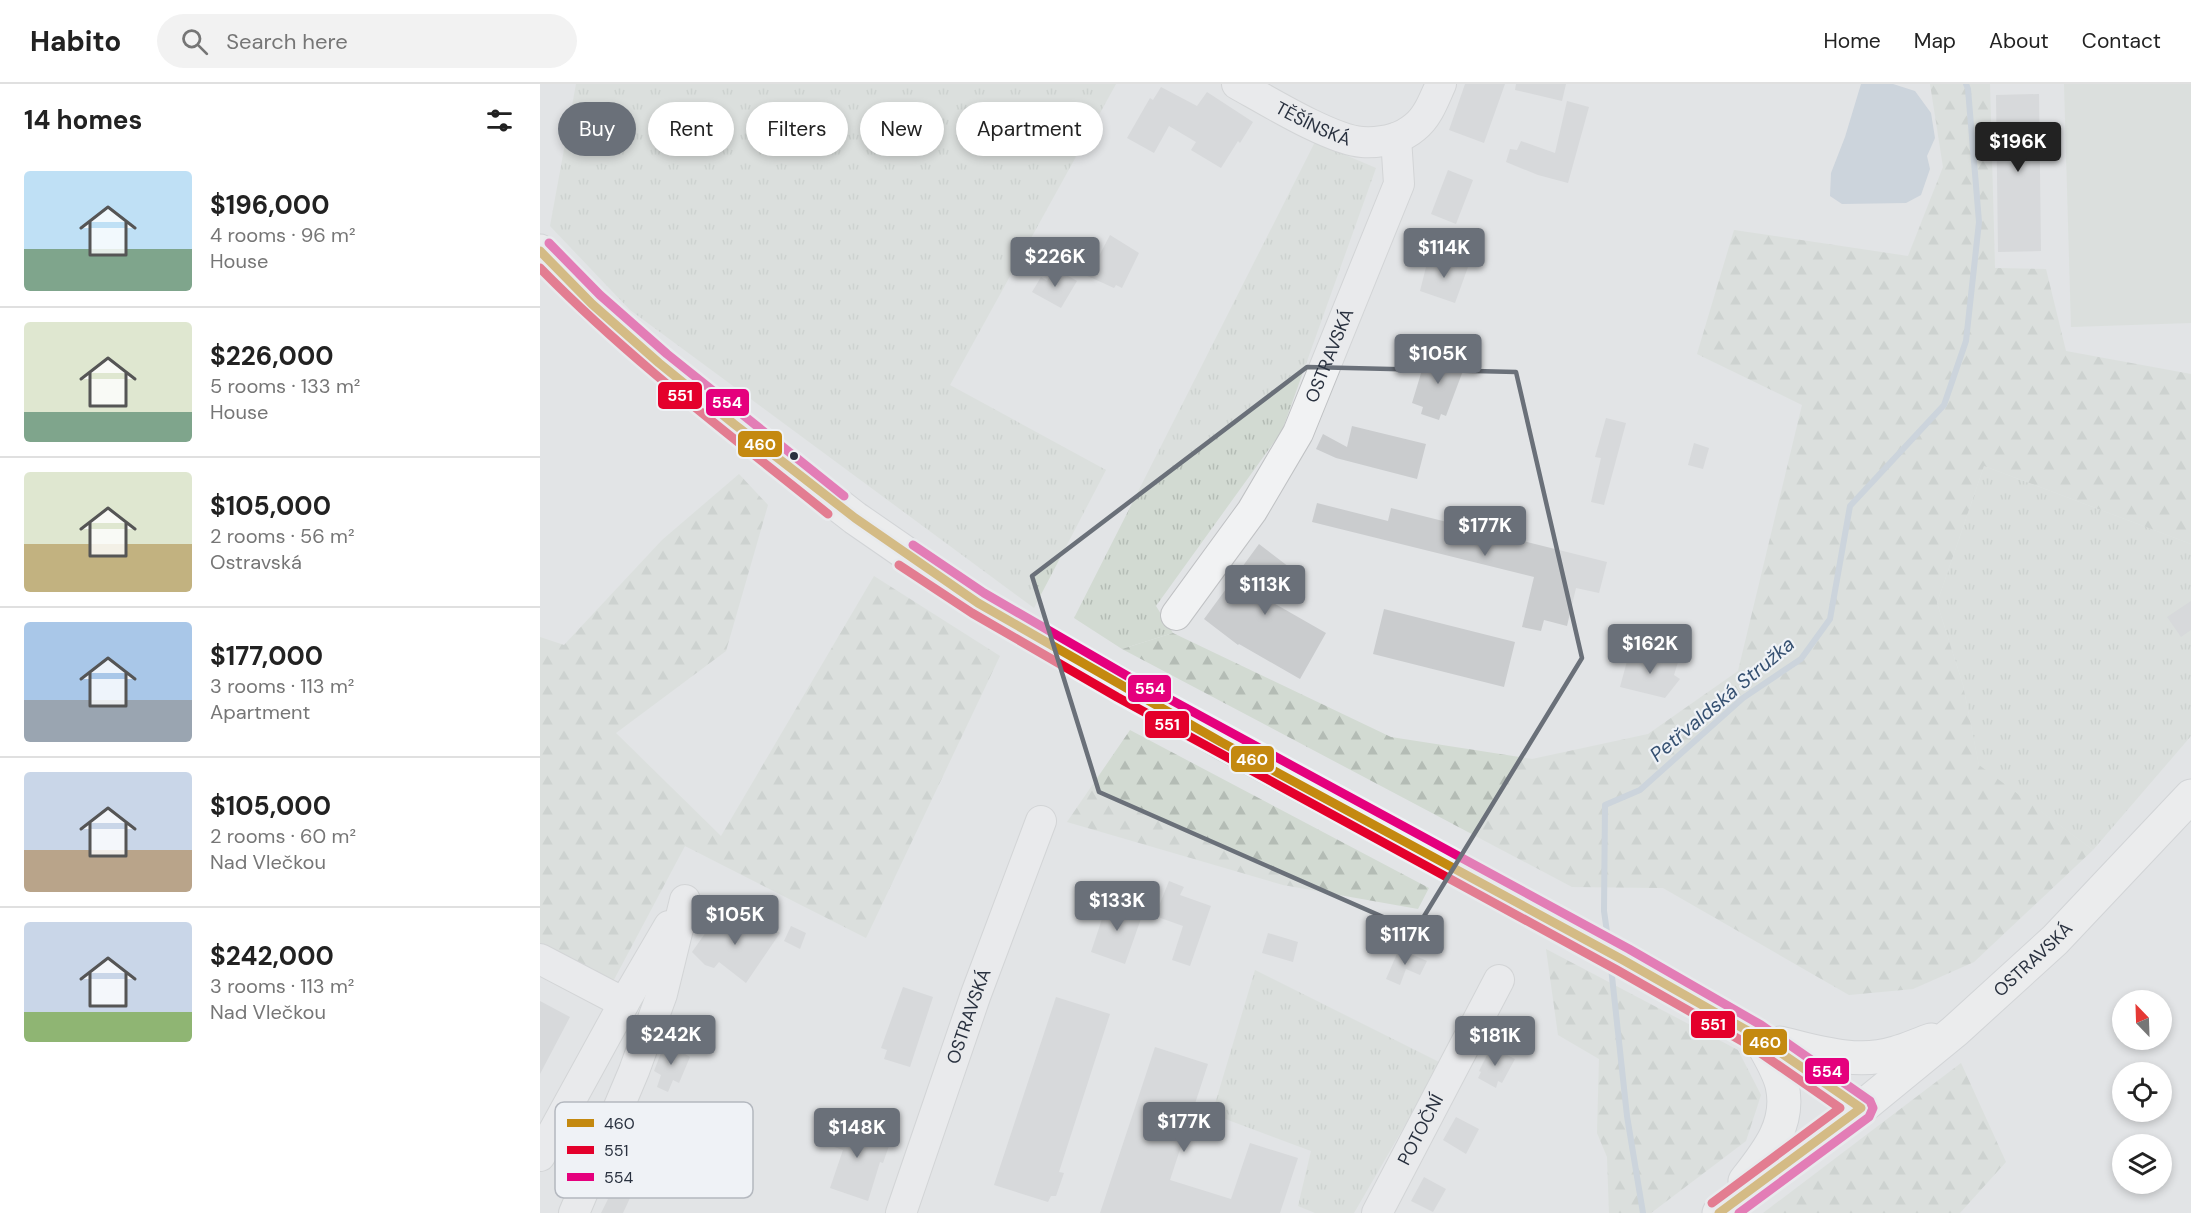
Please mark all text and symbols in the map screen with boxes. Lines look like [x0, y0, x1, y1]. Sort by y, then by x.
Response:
search box [157, 14, 577, 68]
text: Habito [30, 23, 121, 60]
icon: search [178, 25, 211, 58]
text: Search here [226, 27, 348, 56]
text: Home [1823, 27, 1881, 55]
text: Map [1914, 27, 1956, 55]
text: About [1989, 27, 2049, 55]
text: Contact [2082, 27, 2161, 55]
street label: TĚŠÍNSKÁ [1271, 96, 1354, 152]
chip: Buy [558, 102, 636, 156]
chip: Rent [648, 102, 734, 156]
chip: Filters [746, 102, 848, 156]
chip: New [860, 102, 944, 156]
chip: Apartment [956, 102, 1103, 156]
text: 14 homes [24, 103, 142, 137]
icon: filters [483, 104, 516, 137]
pin: $196K [1976, 122, 2060, 173]
text: $196K [1989, 128, 2047, 154]
text: $196,000 [210, 188, 329, 222]
icon: home [72, 195, 144, 267]
text: 4 rooms · 96 m² [210, 222, 356, 248]
pin: $114K [1402, 228, 1486, 279]
text: $114K [1418, 234, 1470, 260]
pin: $226K [1013, 237, 1097, 288]
text: $226K [1025, 243, 1085, 269]
text: House [210, 248, 268, 274]
street label: OSTRAVSKÁ [1300, 305, 1359, 406]
pin: $105K [1396, 334, 1480, 385]
text: $226,000 [210, 339, 334, 373]
text: $105K [1409, 340, 1467, 366]
icon: home [72, 346, 144, 418]
text: 5 rooms · 133 m² [210, 373, 360, 399]
line badge: 551 [657, 381, 703, 410]
text: 551 [667, 385, 693, 406]
line badge: 554 [705, 388, 750, 417]
text: 554 [712, 392, 742, 413]
text: House [210, 399, 268, 425]
line badge: 460 [737, 430, 783, 458]
text: 460 [744, 434, 776, 455]
unlabelled marker [788, 450, 800, 462]
text: $105,000 [210, 489, 331, 523]
icon: home [72, 496, 144, 568]
pin: $177K [1443, 506, 1527, 557]
text: $177K [1458, 512, 1512, 538]
text: 2 rooms · 56 m² [210, 523, 355, 549]
text: Ostravská [210, 549, 302, 575]
pin: $113K [1223, 565, 1307, 616]
text: $113K [1239, 571, 1291, 597]
pin: $162K [1608, 624, 1692, 675]
text: $162K [1622, 630, 1678, 656]
water label: Petřvaldská Stružka [1644, 631, 1800, 767]
text: $177,000 [210, 639, 323, 673]
icon: home [72, 646, 144, 718]
text: 3 rooms · 113 m² [210, 673, 354, 699]
line badge: 554 [1127, 674, 1172, 703]
text: 554 [1135, 678, 1165, 699]
text: Apartment [210, 699, 310, 725]
line badge: 551 [1144, 710, 1190, 739]
text: 551 [1154, 714, 1180, 735]
line badge: 460 [1230, 745, 1275, 773]
text: 460 [1236, 749, 1268, 770]
text: $105,000 [210, 789, 331, 823]
icon: home [72, 796, 144, 868]
text: 2 rooms · 60 m² [210, 823, 356, 849]
text: Nad Vlečkou [210, 849, 326, 875]
pin: $133K [1075, 881, 1159, 932]
text: $133K [1089, 887, 1145, 913]
pin: $105K [693, 895, 777, 946]
text: $105K [706, 901, 764, 927]
pin: $117K [1363, 915, 1447, 966]
street label: OSTRAVSKÁ [1988, 917, 2078, 1002]
text: $117K [1380, 921, 1430, 947]
text: $242,000 [210, 939, 334, 973]
icon: home [72, 946, 144, 1018]
street label: OSTRAVSKÁ [941, 965, 996, 1067]
text: 3 rooms · 113 m² [210, 973, 354, 999]
north arrow [2112, 990, 2172, 1050]
map controls [2112, 990, 2172, 1194]
text: Nad Vlečkou [210, 999, 326, 1025]
line badge: 551 [1690, 1010, 1736, 1039]
text: 551 [1700, 1014, 1726, 1035]
pin: $242K [629, 1015, 713, 1066]
pin: $181K [1453, 1016, 1537, 1067]
text: $242K [640, 1021, 702, 1047]
text: $181K [1469, 1022, 1521, 1048]
line badge: 460 [1742, 1028, 1788, 1056]
text: 460 [1749, 1032, 1781, 1053]
line badge: 554 [1804, 1057, 1850, 1085]
text: 554 [1812, 1061, 1842, 1082]
button: locate [2112, 1062, 2172, 1122]
street label: POTOČNÍ [1392, 1089, 1449, 1169]
legend [555, 1102, 753, 1198]
pin: $177K [1142, 1102, 1226, 1153]
pin: $148K [815, 1108, 899, 1159]
text: $177K [1157, 1108, 1211, 1134]
text: 460 [604, 1113, 635, 1134]
text: $148K [828, 1114, 886, 1140]
button: layers [2112, 1134, 2172, 1194]
text: 551 [604, 1140, 629, 1161]
text: 554 [604, 1167, 634, 1188]

